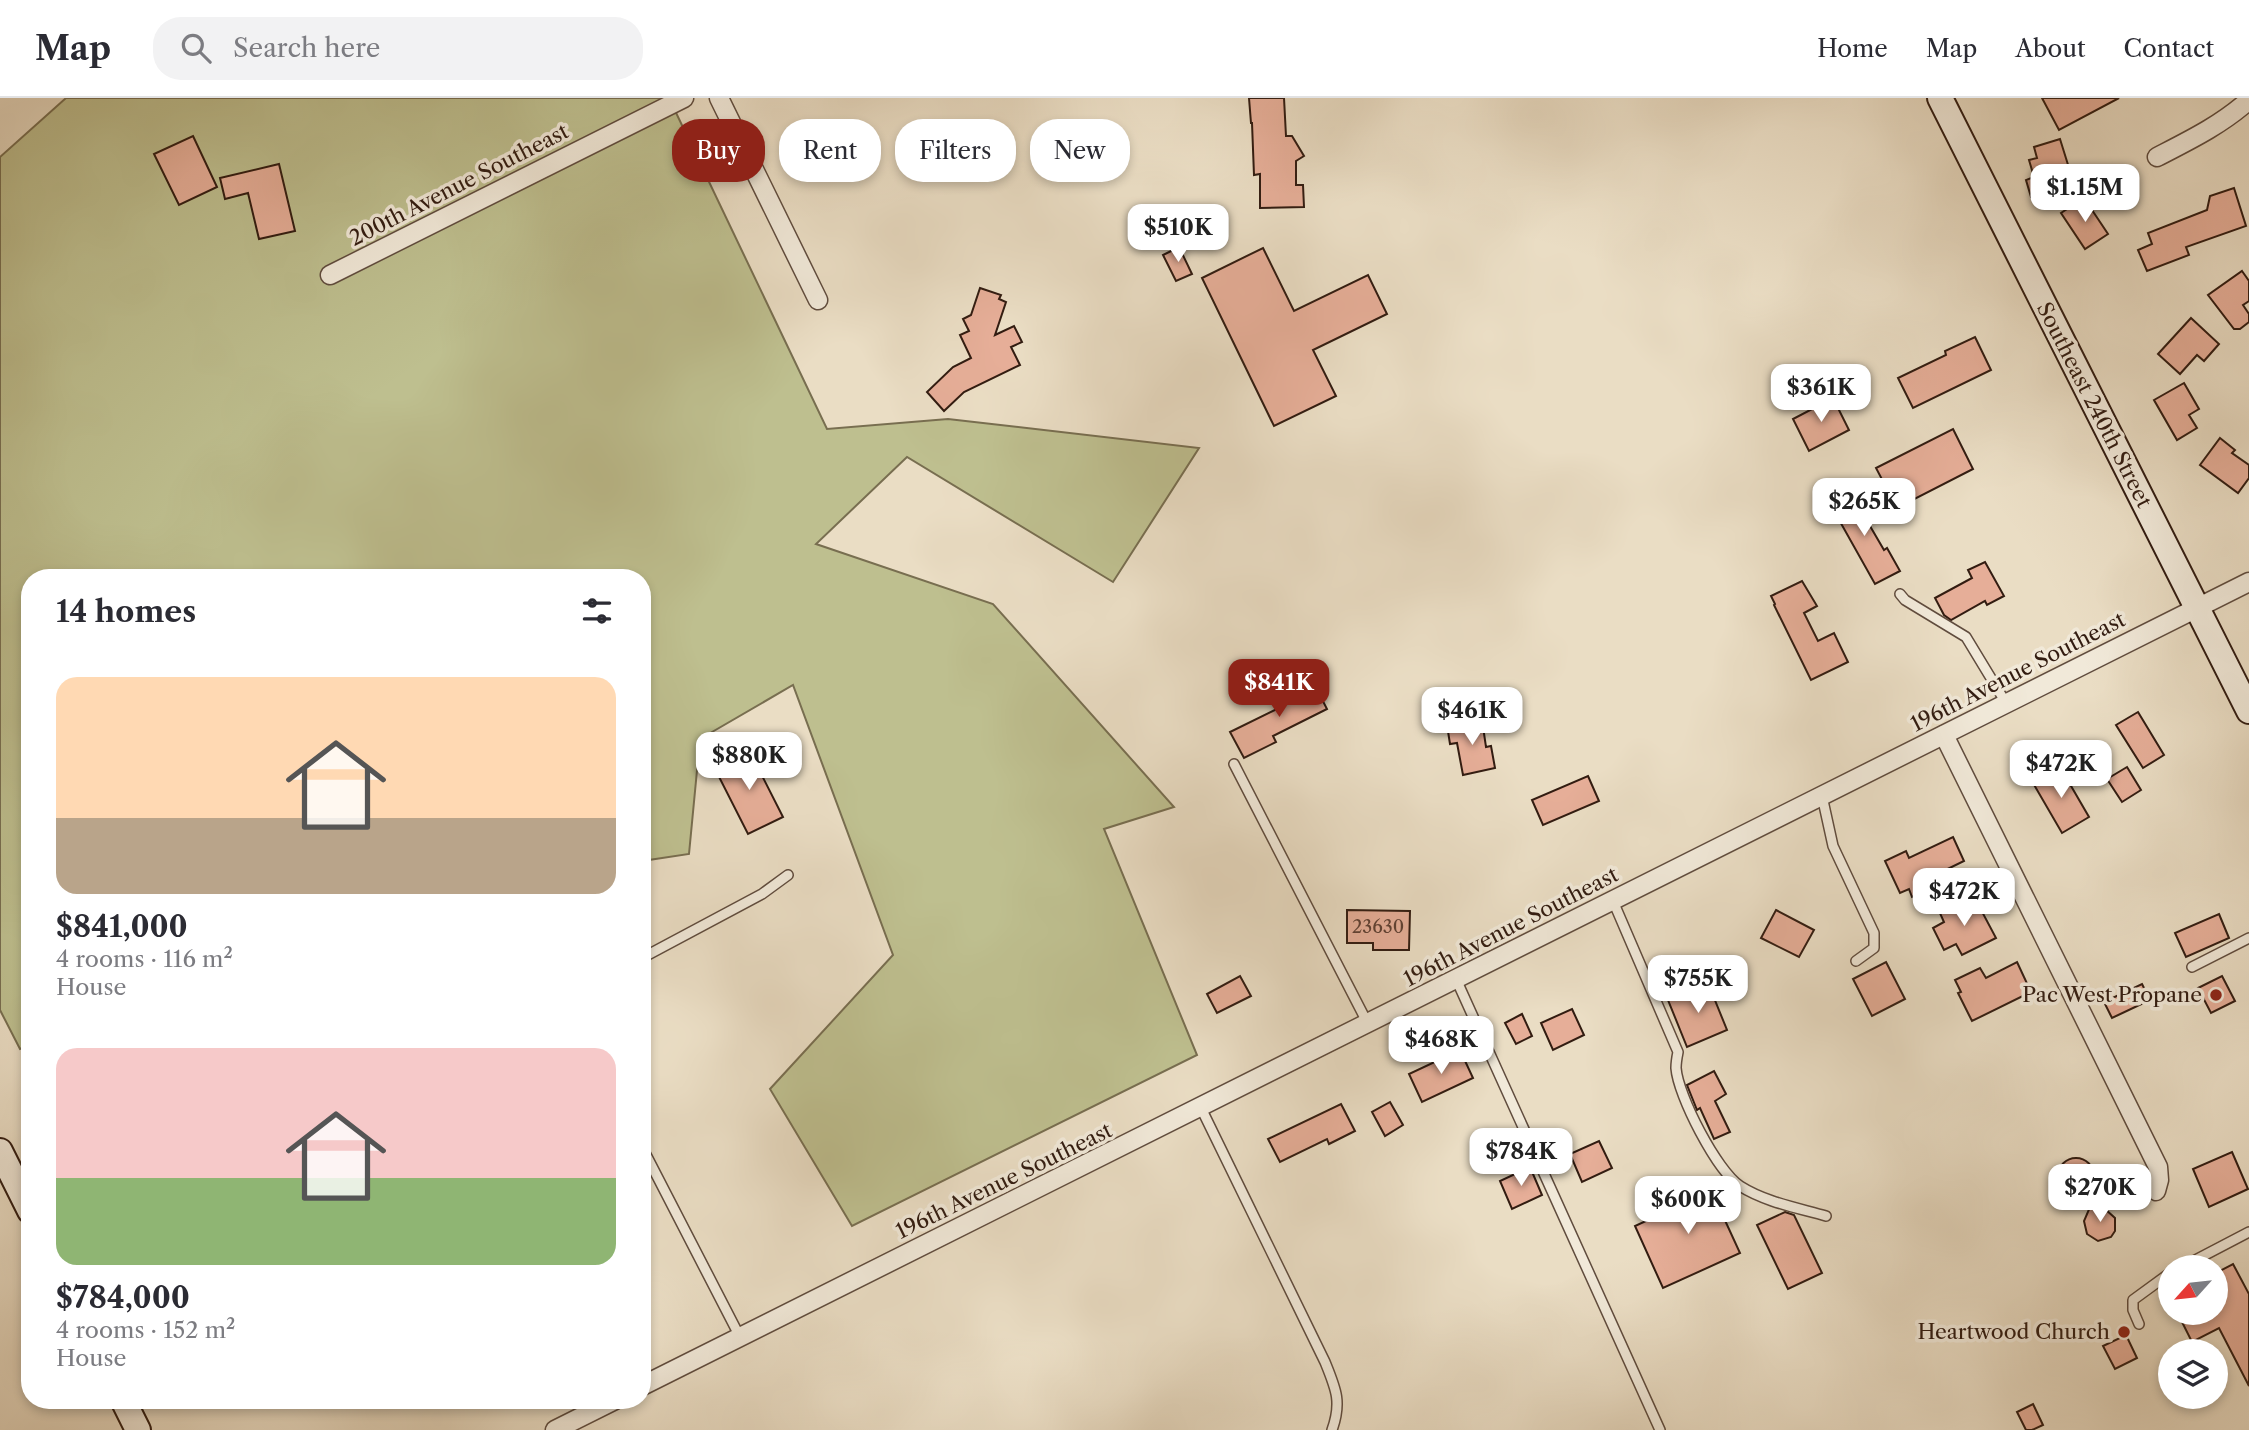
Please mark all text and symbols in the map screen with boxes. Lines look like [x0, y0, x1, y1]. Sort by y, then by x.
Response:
search box [153, 17, 643, 80]
text: Map [35, 28, 111, 69]
icon: search [177, 29, 215, 67]
text: Search here [233, 32, 380, 64]
text: Home [1817, 34, 1888, 63]
text: Map [1926, 34, 1977, 63]
text: About [2015, 34, 2086, 63]
text: Contact [2124, 34, 2214, 63]
street label: 200th Avenue Southeast [345, 118, 573, 251]
chip: Buy [672, 119, 765, 182]
chip: Rent [779, 119, 881, 182]
chip: Filters [895, 119, 1016, 182]
chip: New [1030, 119, 1130, 182]
pin: $1.15M [2028, 164, 2142, 224]
text: $1.15M [2046, 173, 2124, 201]
pin: $510K [1129, 204, 1227, 264]
text: $510K [1144, 213, 1212, 241]
street label: Southeast 240th Street [2032, 298, 2157, 512]
pin: $361K [1772, 364, 1870, 424]
text: $361K [1787, 373, 1855, 401]
pin: $265K [1815, 478, 1913, 538]
text: $265K [1828, 487, 1900, 515]
icon: filters [578, 592, 616, 630]
text: 14 homes [56, 593, 196, 630]
street label: 196th Avenue Southeast [1906, 606, 2130, 737]
pin: $841K [1230, 660, 1328, 719]
text: $841K [1244, 668, 1314, 696]
pin: $461K [1423, 688, 1521, 747]
text: $461K [1438, 696, 1506, 724]
icon: home [273, 722, 399, 848]
pin: $880K [700, 732, 798, 792]
pin: $472K [2012, 740, 2110, 800]
text: $880K [712, 741, 786, 769]
text: $472K [2026, 749, 2096, 777]
street label: 196th Avenue Southeast [1399, 861, 1623, 992]
pin: $472K [1915, 868, 2013, 928]
text: $472K [1929, 877, 1999, 905]
text: $841,000 [56, 908, 188, 945]
house number: 23630 [1352, 916, 1404, 938]
text: 4 rooms · 116 m² [56, 945, 233, 973]
pin: $755K [1649, 956, 1747, 1015]
text: $755K [1664, 964, 1732, 992]
text: House [56, 973, 126, 1001]
place label: Pac West Propane [2022, 982, 2202, 1007]
marker: Pac West Propane [2208, 987, 2224, 1003]
pin: $468K [1392, 1016, 1490, 1076]
text: $468K [1405, 1025, 1477, 1053]
icon: home [273, 1093, 399, 1219]
street label: 196th Avenue Southeast [892, 1117, 1116, 1244]
pin: $784K [1472, 1128, 1570, 1188]
text: $784K [1485, 1137, 1557, 1165]
pin: $270K [2051, 1164, 2149, 1224]
text: $270K [2064, 1173, 2136, 1201]
pin: $600K [1639, 1176, 1737, 1236]
text: $600K [1651, 1185, 1725, 1213]
north arrow [2158, 1255, 2228, 1325]
map controls [2158, 1255, 2228, 1409]
text: $784,000 [56, 1279, 190, 1316]
text: 4 rooms · 152 m² [56, 1316, 236, 1344]
place label: Heartwood Church [1917, 1319, 2110, 1344]
marker: Heartwood Church [2116, 1324, 2132, 1340]
button: layers [2158, 1339, 2228, 1409]
text: House [56, 1344, 126, 1372]

